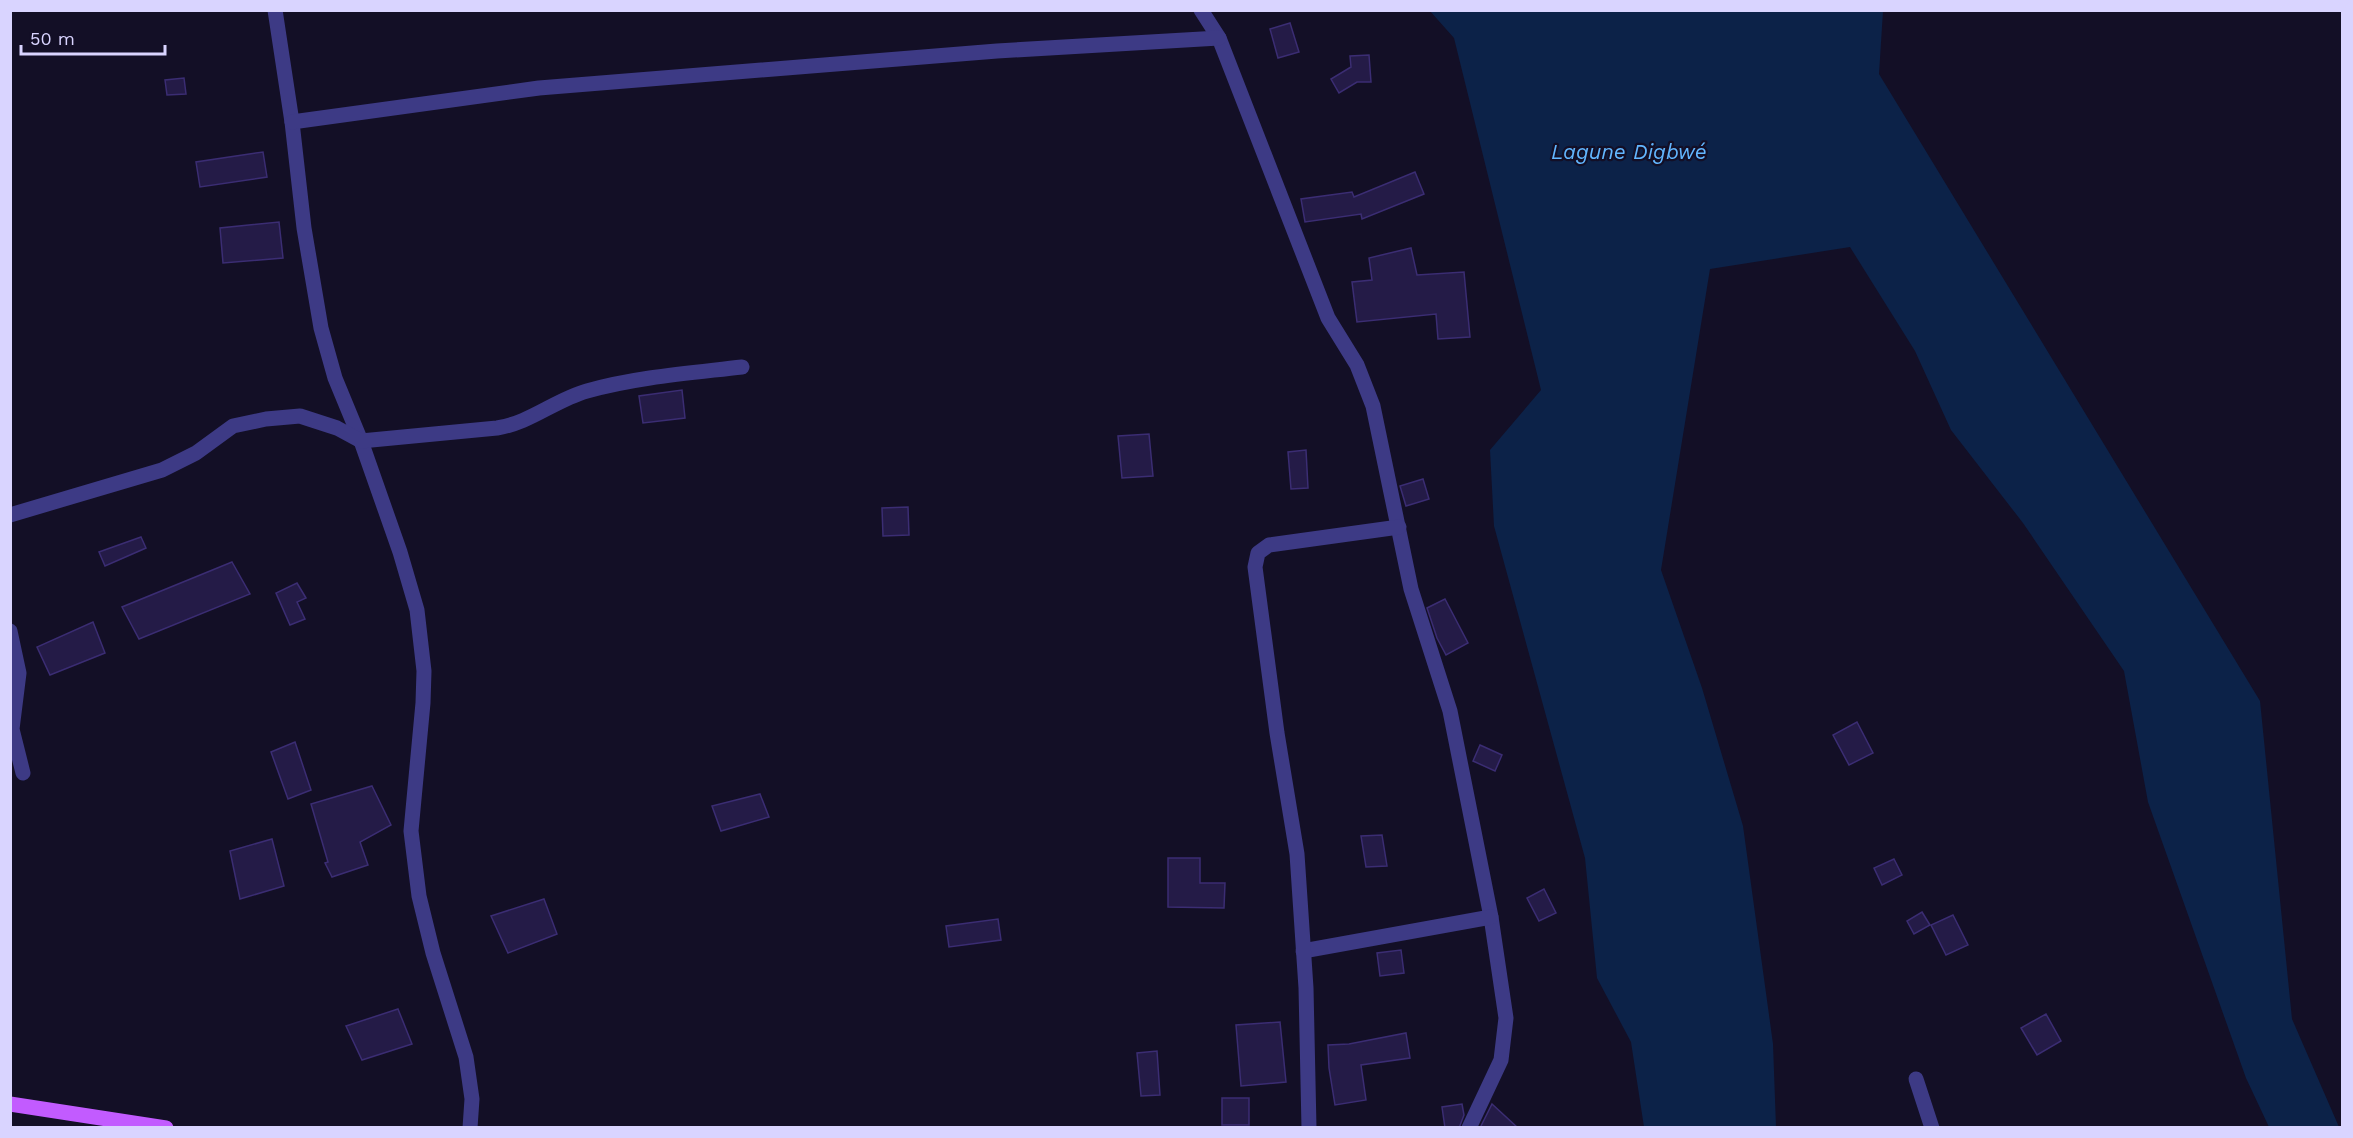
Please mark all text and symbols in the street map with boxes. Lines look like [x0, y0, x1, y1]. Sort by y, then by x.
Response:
scale bar [21, 18, 165, 56]
text: 50 m [30, 28, 75, 49]
water label: Lagune Digbwé [1551, 139, 1707, 164]

